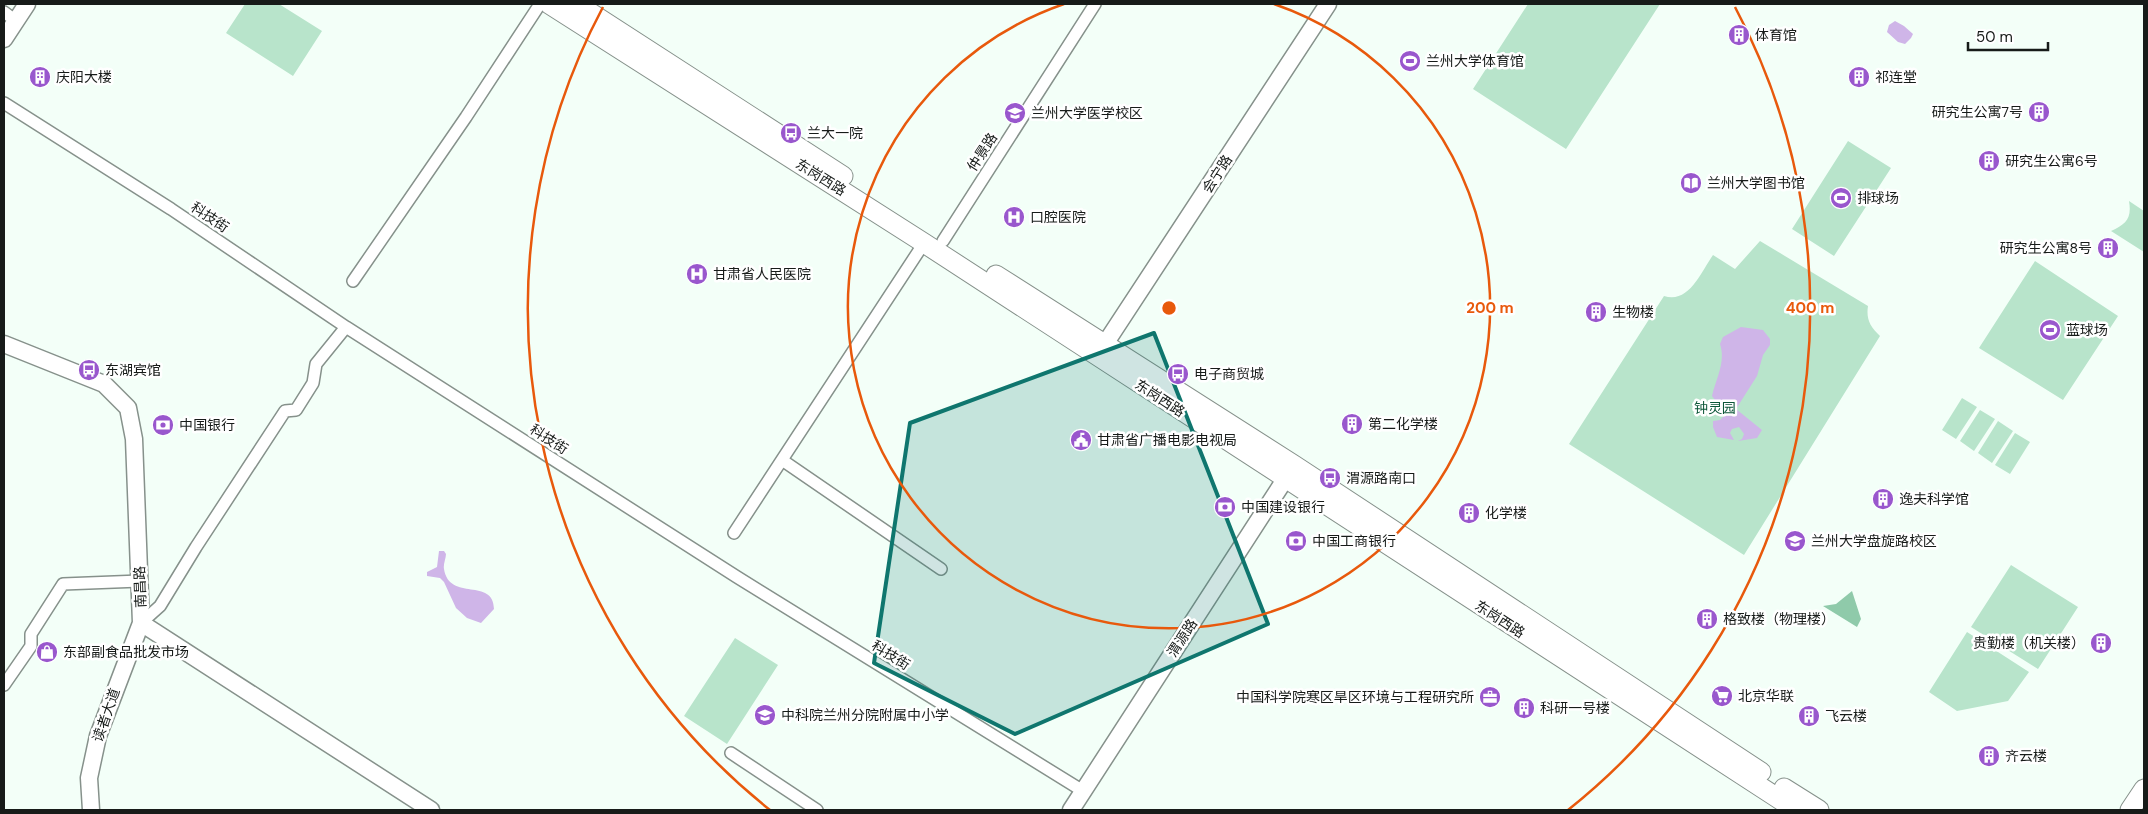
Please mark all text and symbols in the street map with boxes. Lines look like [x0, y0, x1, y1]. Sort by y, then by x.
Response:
scale bar [1968, 20, 2048, 52]
building icon: 体育馆 [1727, 23, 1751, 47]
place label: 体育馆 [1755, 26, 1797, 44]
text: 50 m [1976, 27, 2013, 47]
sports icon: 兰州大学体育馆 [1398, 49, 1422, 73]
place label: 兰州大学体育馆 [1426, 52, 1524, 70]
building icon: 庆阳大楼 [28, 65, 52, 89]
building icon: 祁连堂 [1847, 65, 1871, 89]
place label: 庆阳大楼 [56, 68, 112, 86]
place label: 祁连堂 [1875, 68, 1917, 86]
building icon: 研究生公寓7号 [2027, 100, 2051, 124]
school or university icon: 兰州大学医学校区 [1003, 101, 1027, 125]
place label: 研究生公寓7号 [1932, 103, 2023, 121]
place label: 兰州大学医学校区 [1031, 104, 1143, 122]
bus stop icon: 兰大一院 [779, 121, 803, 145]
place label: 兰大一院 [807, 124, 863, 142]
street label: 仲景路 [963, 129, 1001, 175]
building icon: 研究生公寓6号 [1977, 149, 2001, 173]
street label: 会宁路 [1198, 151, 1236, 197]
place label: 研究生公寓6号 [2005, 152, 2098, 170]
street label: 东岗西路 [792, 155, 850, 199]
library icon: 兰州大学图书馆 [1679, 171, 1703, 195]
place label: 兰州大学图书馆 [1707, 174, 1805, 192]
sports icon: 排球场 [1829, 186, 1853, 210]
place label: 排球场 [1857, 189, 1899, 207]
street label: 科技街 [188, 198, 232, 236]
hospital icon: 口腔医院 [1002, 205, 1026, 229]
place label: 口腔医院 [1030, 208, 1086, 226]
building icon: 研究生公寓8号 [2096, 236, 2120, 260]
place label: 研究生公寓8号 [1999, 239, 2092, 257]
hospital icon: 甘肃省人民医院 [685, 262, 709, 286]
place label: 甘肃省人民医院 [713, 265, 811, 283]
text: 200 m [1466, 298, 1514, 318]
text: 400 m [1786, 298, 1834, 318]
centre of rings [1160, 299, 1178, 317]
building icon: 生物楼 [1584, 300, 1608, 324]
place label: 生物楼 [1612, 303, 1654, 321]
sports icon: 蓝球场 [2038, 318, 2062, 342]
place label: 蓝球场 [2066, 321, 2108, 339]
bus stop icon: 东湖宾馆 [77, 358, 101, 382]
place label: 东湖宾馆 [105, 361, 161, 379]
bus stop icon: 电子商贸城 [1166, 362, 1190, 386]
place label: 电子商贸城 [1194, 365, 1264, 383]
street label: 东岗西路 [1132, 375, 1188, 421]
park label: 钟灵园 [1694, 399, 1736, 417]
building icon: 第二化学楼 [1340, 412, 1364, 436]
bank icon: 中国银行 [151, 413, 175, 437]
place label: 第二化学楼 [1368, 415, 1438, 433]
place label: 中国银行 [179, 416, 235, 434]
street label: 科技街 [526, 420, 572, 458]
public building icon: 甘肃省广播电影电视局 [1069, 428, 1093, 452]
place label: 甘肃省广播电影电视局 [1097, 431, 1237, 449]
bus stop icon: 渭源路南口 [1318, 466, 1342, 490]
place label: 渭源路南口 [1346, 469, 1416, 487]
building icon: 逸夫科学馆 [1871, 487, 1895, 511]
place label: 逸夫科学馆 [1899, 490, 1969, 508]
bank icon: 中国建设银行 [1213, 495, 1237, 519]
place label: 中国建设银行 [1241, 498, 1325, 516]
building icon: 化学楼 [1457, 501, 1481, 525]
place label: 化学楼 [1485, 504, 1527, 522]
bank icon: 中国工商银行 [1284, 529, 1308, 553]
school or university icon: 兰州大学盘旋路校区 [1783, 529, 1807, 553]
place label: 中国工商银行 [1312, 532, 1396, 550]
place label: 兰州大学盘旋路校区 [1811, 532, 1937, 550]
street label: 南昌路 [130, 566, 150, 608]
street label: 东岗西路 [1472, 596, 1528, 642]
building icon: 格致楼（物理楼） [1695, 607, 1719, 631]
place label: 格致楼（物理楼） [1723, 610, 1835, 628]
street label: 渭源路 [1163, 615, 1201, 661]
building icon: 贵勤楼（机关楼） [2089, 631, 2113, 655]
place label: 贵勤楼（机关楼） [1973, 634, 2085, 652]
street label: 科技街 [868, 636, 914, 674]
shop icon: 东部副食品批发市场 [35, 640, 59, 664]
place label: 东部副食品批发市场 [63, 643, 189, 661]
supermarket icon: 北京华联 [1710, 684, 1734, 708]
office icon: 中国科学院寒区旱区环境与工程研究所 [1478, 685, 1502, 709]
street label: 读者大道 [88, 686, 124, 744]
place label: 北京华联 [1738, 687, 1794, 705]
place label: 中国科学院寒区旱区环境与工程研究所 [1236, 688, 1474, 706]
building icon: 科研一号楼 [1512, 696, 1536, 720]
place label: 科研一号楼 [1540, 699, 1610, 717]
school or university icon: 中科院兰州分院附属中小学 [753, 703, 777, 727]
building icon: 飞云楼 [1797, 704, 1821, 728]
place label: 中科院兰州分院附属中小学 [781, 706, 949, 724]
place label: 飞云楼 [1825, 707, 1867, 725]
building icon: 齐云楼 [1977, 744, 2001, 768]
place label: 齐云楼 [2005, 747, 2047, 765]

